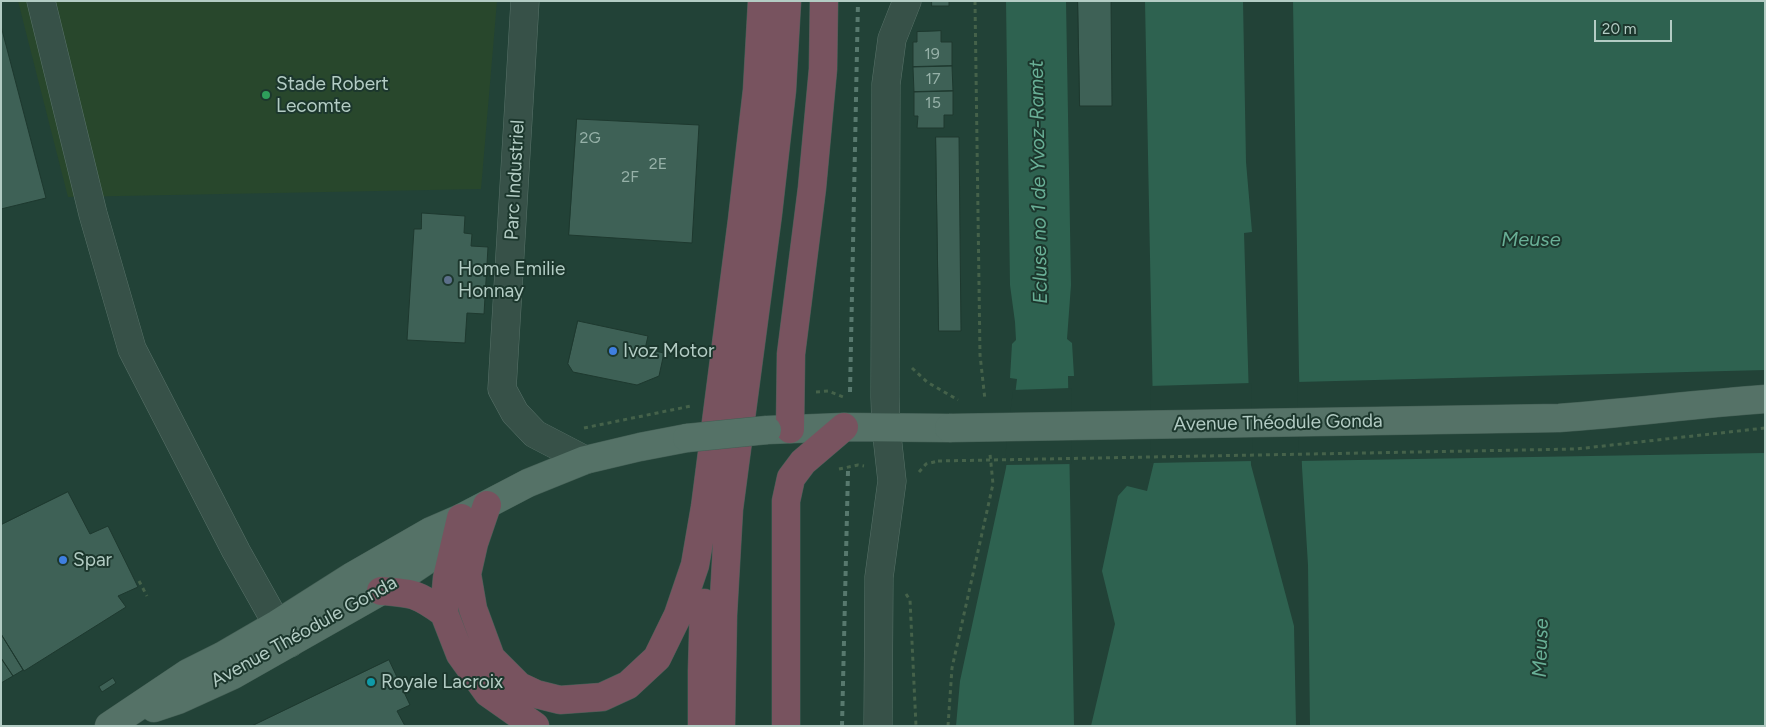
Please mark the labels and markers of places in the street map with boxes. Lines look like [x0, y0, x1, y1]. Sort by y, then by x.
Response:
place label: Stade Robert Lecomte [276, 73, 389, 117]
marker: Stade Robert Lecomte [260, 89, 272, 101]
place label: Home Emilie Honnay [458, 258, 565, 302]
marker: Home Emilie Honnay [442, 274, 454, 286]
place label: Ivoz Motor [623, 340, 715, 362]
marker: Ivoz Motor [607, 345, 619, 357]
place label: Spar [73, 549, 112, 571]
marker: Spar [57, 554, 69, 566]
place label: Royale Lacroix [381, 671, 503, 693]
marker: Royale Lacroix [365, 676, 377, 688]

